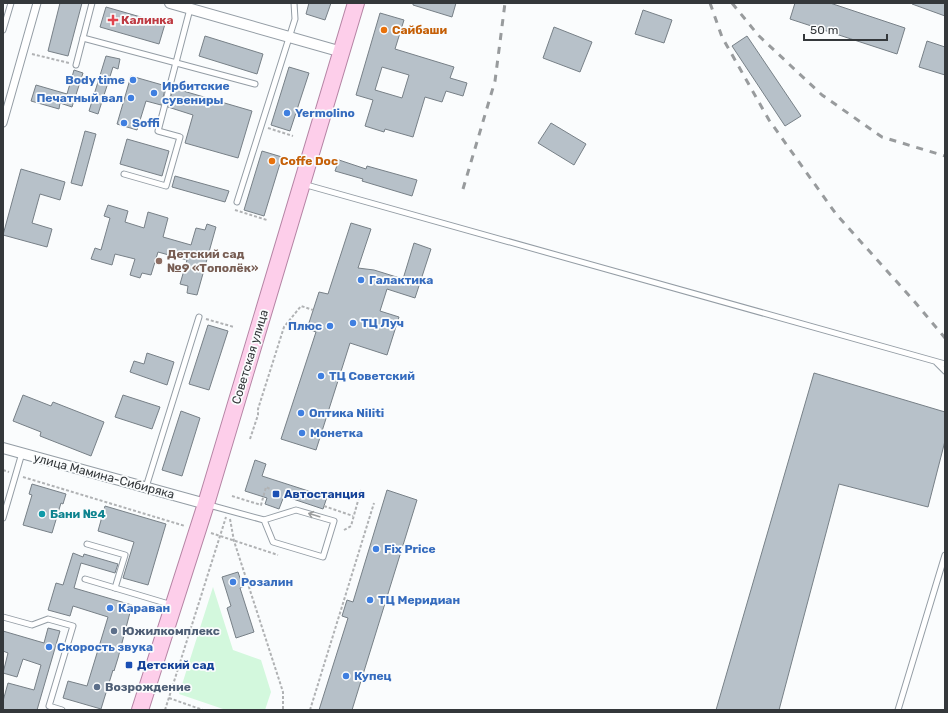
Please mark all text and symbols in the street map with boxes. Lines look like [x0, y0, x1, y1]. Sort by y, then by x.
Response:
place label: Калинка [121, 13, 174, 27]
marker: Калинка [108, 15, 118, 25]
scale bar [804, 16, 887, 42]
place label: Сайбаши [392, 23, 448, 37]
text: 50 m [810, 23, 838, 37]
marker: Сайбаши [379, 25, 389, 35]
place label: Body time [65, 73, 125, 87]
marker: Body time [128, 75, 138, 85]
place label: Ирбитские сувениры [162, 79, 230, 107]
marker: Ирбитские сувениры [149, 88, 159, 98]
place label: Печатный вал [36, 91, 123, 105]
marker: Печатный вал [126, 93, 136, 103]
place label: Yermolino [295, 106, 355, 120]
marker: Yermolino [282, 108, 292, 118]
place label: Soffi [132, 116, 160, 130]
marker: Soffi [119, 118, 129, 128]
place label: Coffe Doc [280, 154, 338, 168]
marker: Coffe Doc [267, 156, 277, 166]
place label: Детский сад №9 «Тополёк» [167, 247, 259, 275]
marker: Детский сад №9 «Тополёк» [154, 256, 164, 266]
place label: Галактика [369, 273, 433, 287]
marker: Галактика [356, 275, 366, 285]
street label: Советская улица [229, 308, 271, 406]
place label: ТЦ Луч [361, 316, 404, 330]
marker: ТЦ Луч [348, 318, 358, 328]
place label: Плюс [288, 319, 322, 333]
marker: Плюс [325, 321, 335, 331]
place label: ТЦ Советский [329, 369, 415, 383]
marker: ТЦ Советский [316, 371, 326, 381]
place label: Оптика Niliti [309, 406, 384, 420]
marker: Оптика Niliti [296, 408, 306, 418]
place label: Монетка [310, 426, 363, 440]
marker: Монетка [297, 428, 307, 438]
street label: улица Мамина-Сибиряка [32, 450, 176, 502]
place label: Автостанция [284, 487, 365, 501]
marker: Автостанция [271, 489, 281, 499]
place label: Бани №4 [50, 507, 106, 521]
marker: Бани №4 [37, 509, 47, 519]
one-way arrow [308, 511, 321, 518]
place label: Fix Price [384, 542, 436, 556]
marker: Fix Price [371, 544, 381, 554]
place label: Розалин [241, 575, 293, 589]
marker: Розалин [228, 577, 238, 587]
place label: ТЦ Меридиан [378, 593, 460, 607]
marker: ТЦ Меридиан [365, 595, 375, 605]
place label: Караван [118, 601, 170, 615]
marker: Караван [105, 603, 115, 613]
place label: Южилкомплекс [122, 624, 220, 638]
marker: Южилкомплекс [109, 626, 119, 636]
place label: Скорость звука [57, 640, 153, 654]
marker: Скорость звука [44, 642, 54, 652]
place label: Детский сад [137, 658, 214, 672]
marker: Детский сад [124, 660, 134, 670]
place label: Купец [354, 669, 392, 683]
marker: Купец [341, 671, 351, 681]
place label: Возрождение [105, 680, 191, 694]
marker: Возрождение [92, 682, 102, 692]

